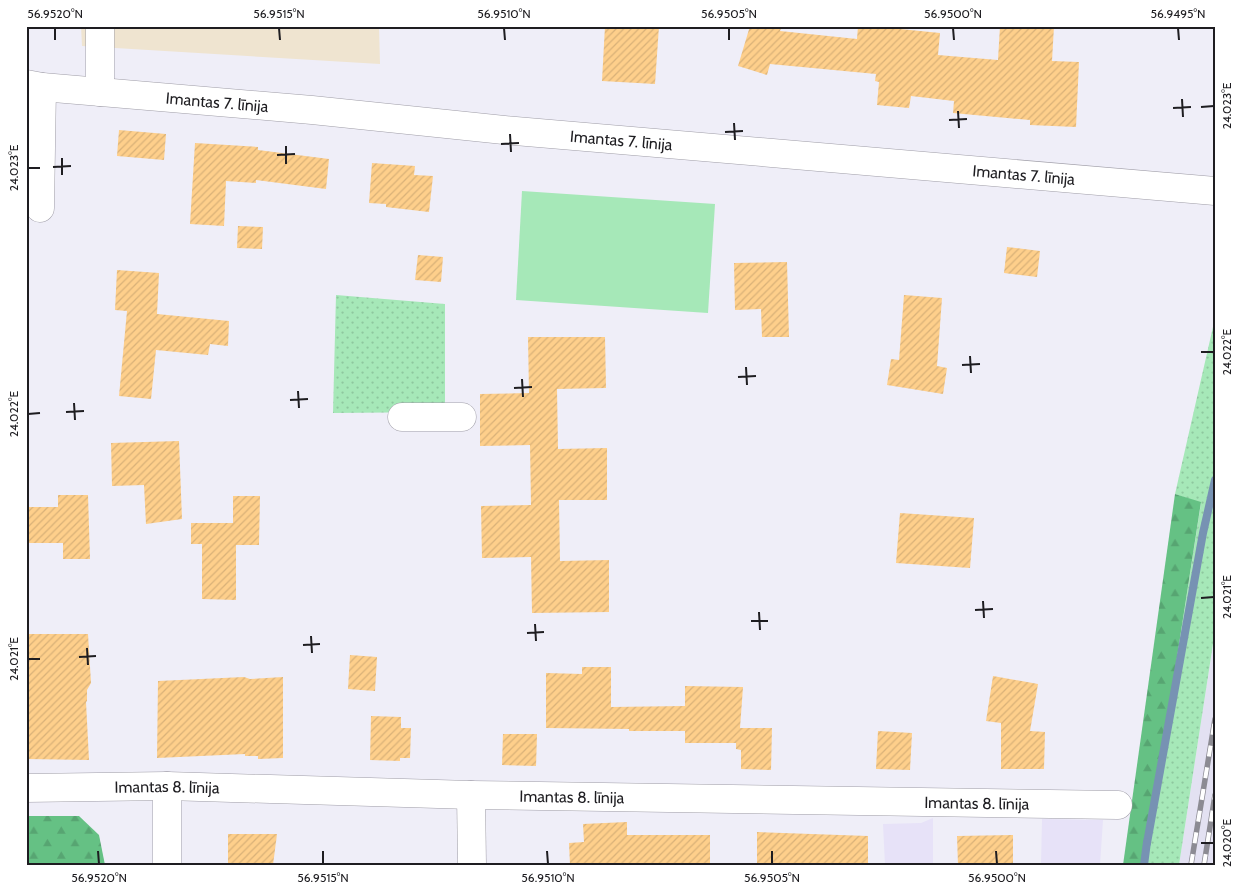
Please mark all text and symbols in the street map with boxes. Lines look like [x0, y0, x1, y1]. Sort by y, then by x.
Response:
text: 56.9520°N [27, 6, 83, 21]
text: 56.9515°N [253, 6, 305, 21]
text: 56.9510°N [477, 6, 531, 21]
text: 56.9505°N [701, 6, 757, 21]
text: 56.9500°N [924, 6, 982, 21]
text: 56.9495°N [1151, 6, 1205, 21]
text: 24.023°E [1219, 82, 1234, 129]
street label: Imantas 7. līnija [165, 88, 269, 116]
street label: Imantas 7. līnija [569, 126, 674, 154]
text: 24.023°E [6, 144, 21, 191]
street label: Imantas 7. līnija [972, 161, 1076, 188]
text: 24.022°E [1219, 328, 1234, 375]
text: 24.022°E [6, 390, 21, 437]
text: 24.021°E [1219, 575, 1234, 619]
text: 24.021°E [6, 637, 21, 681]
street label: Imantas 8. līnija [114, 776, 220, 797]
street label: Imantas 8. līnija [519, 786, 625, 807]
street label: Imantas 8. līnija [924, 793, 1030, 813]
text: 24.020°E [1219, 818, 1234, 867]
text: 56.9520°N [71, 870, 127, 885]
text: 56.9515°N [297, 870, 349, 885]
text: 56.9510°N [521, 870, 575, 885]
text: 56.9505°N [744, 870, 800, 885]
text: 56.9500°N [968, 870, 1026, 885]

